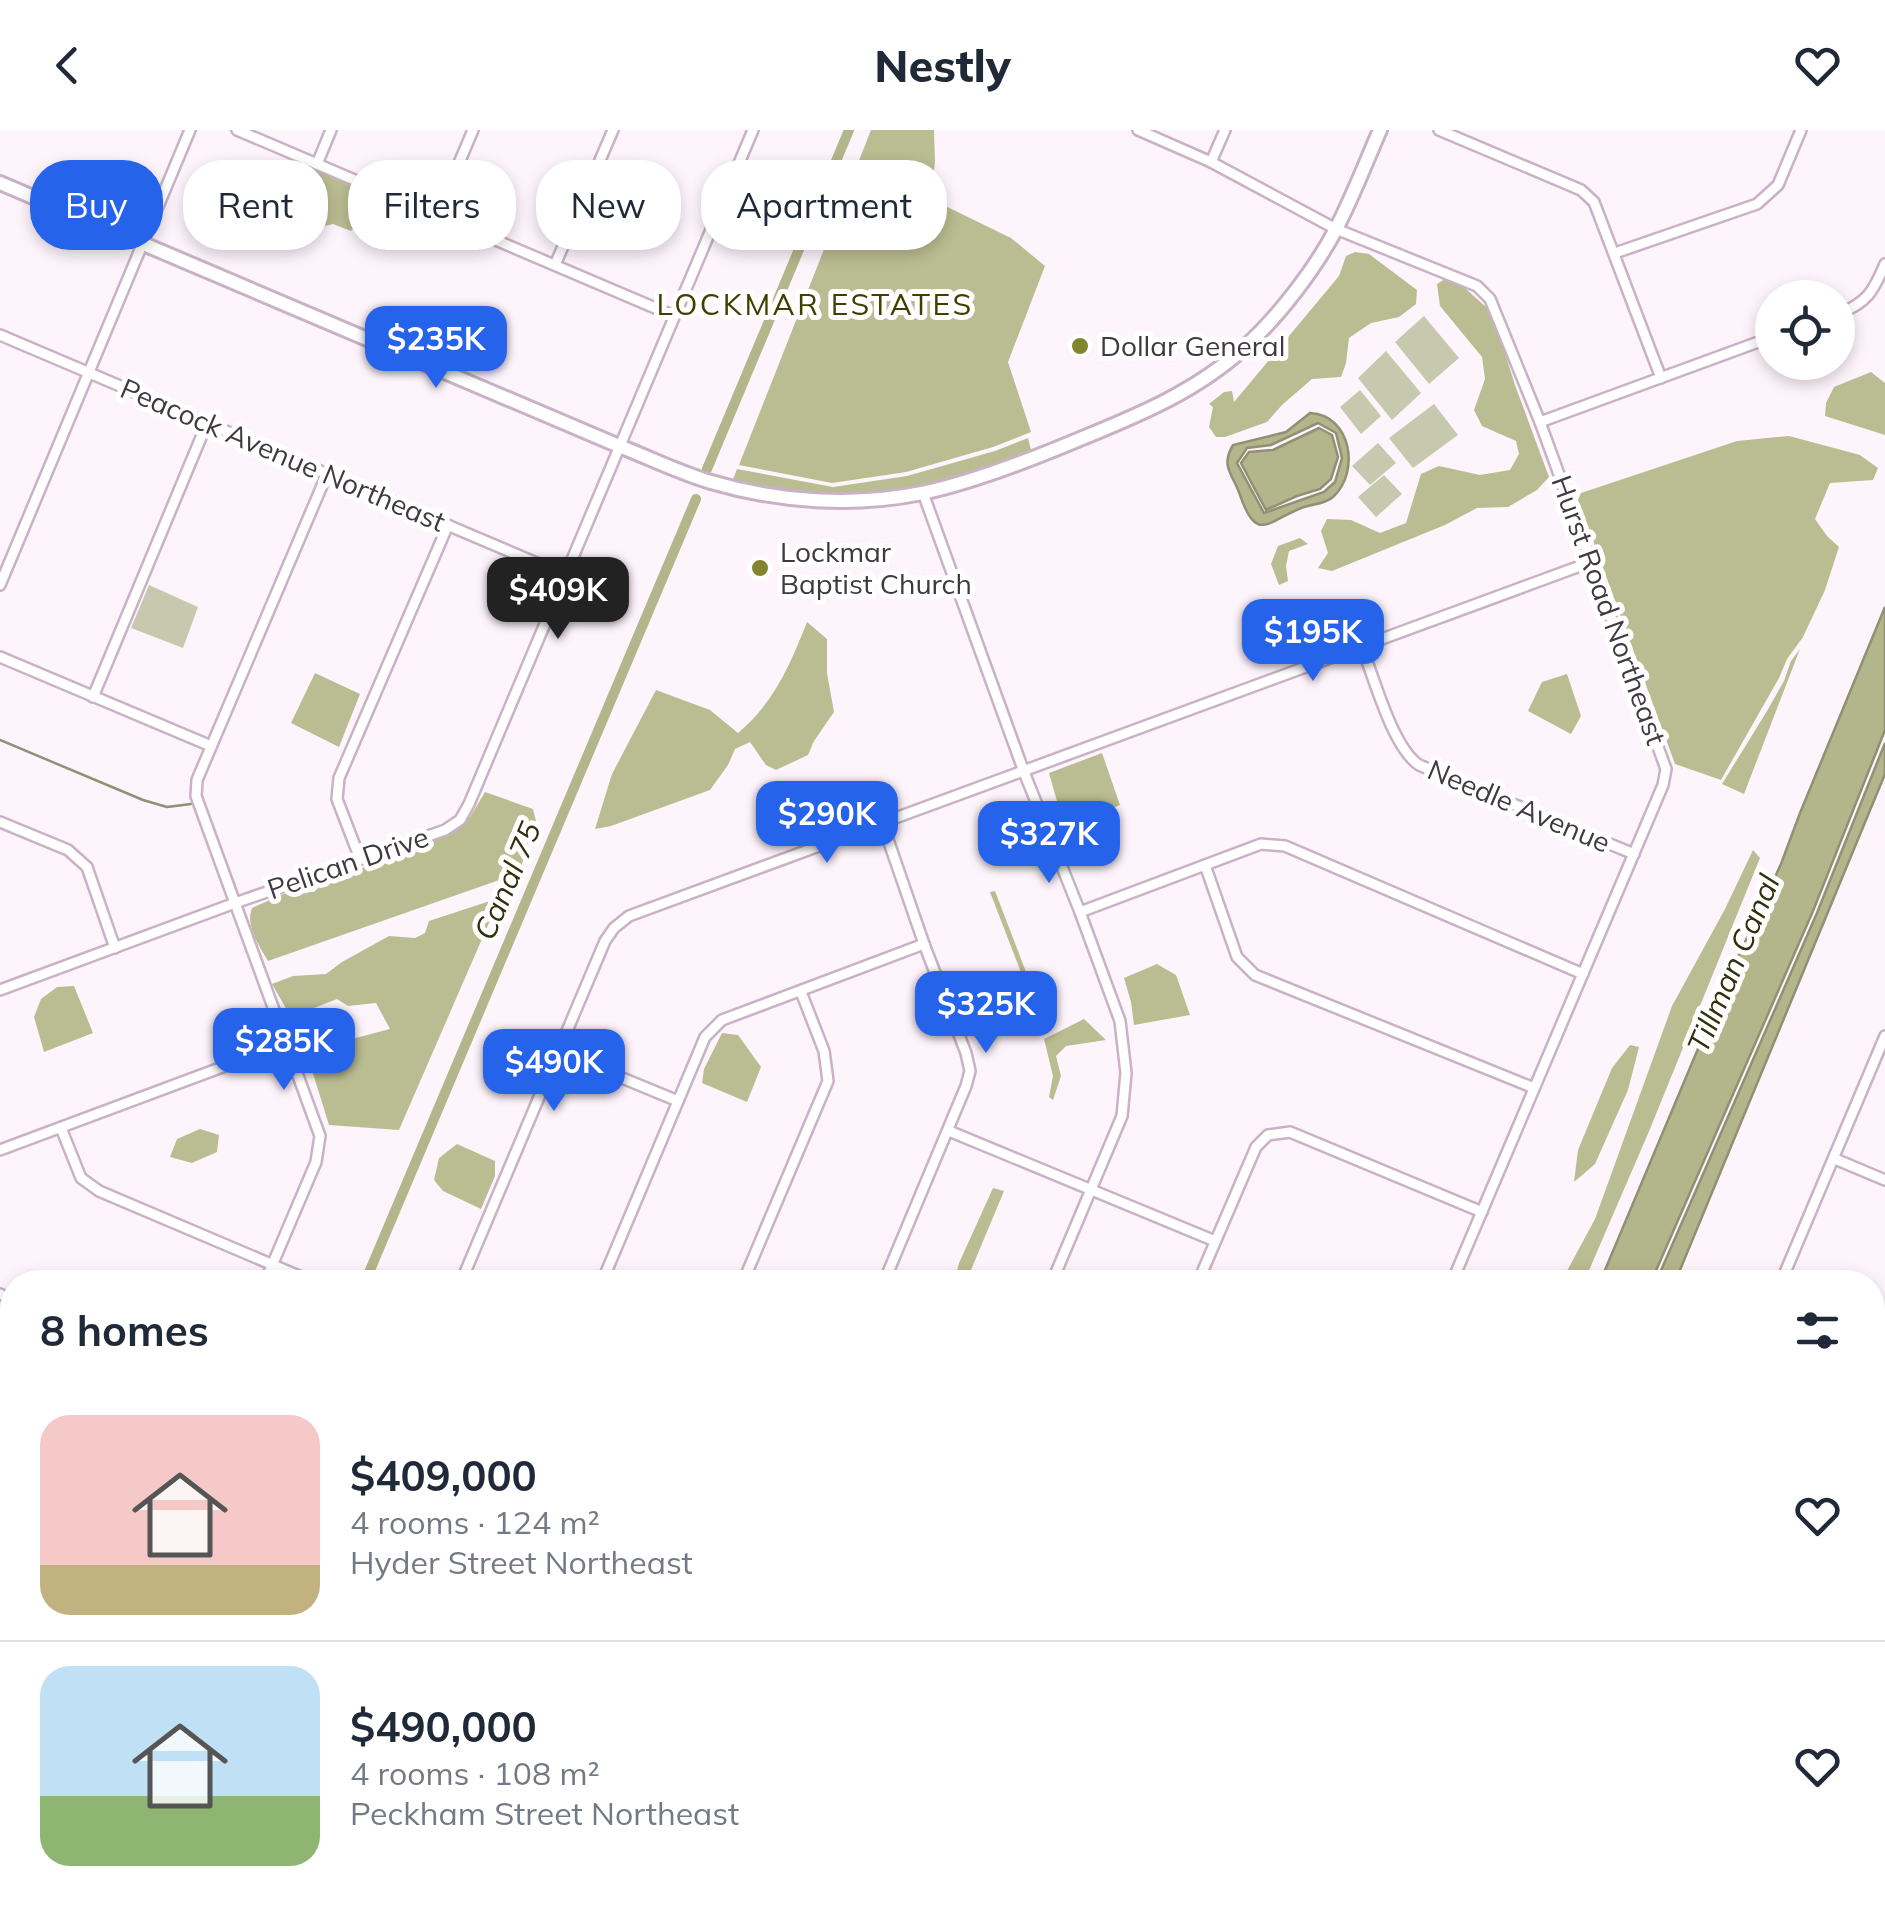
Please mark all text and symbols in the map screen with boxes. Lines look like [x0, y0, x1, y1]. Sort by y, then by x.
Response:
text: Nestly [874, 37, 1011, 93]
icon: back [40, 38, 95, 93]
icon: heart [1790, 38, 1845, 93]
chip: Buy [30, 160, 163, 250]
chip: Rent [183, 160, 328, 250]
chip: Filters [348, 160, 516, 250]
chip: New [536, 160, 681, 250]
chip: Apartment [701, 160, 947, 250]
map controls [1755, 280, 1855, 380]
button: locate [1755, 280, 1855, 380]
district label: LOCKMAR ESTATES [656, 285, 974, 323]
pin: $235K [366, 306, 506, 391]
text: $235K [387, 318, 485, 358]
place label: Dollar General [1100, 328, 1285, 363]
marker: Dollar General [1069, 335, 1091, 357]
street label: Peacock Avenue Northeast [116, 370, 451, 539]
street label: Hurst Road Northeast [1544, 470, 1675, 749]
place label: Lockmar Baptist Church [780, 534, 972, 601]
pin: $409K [488, 557, 628, 642]
marker: Lockmar Baptist Church [749, 557, 771, 579]
text: $409K [509, 569, 607, 609]
pin: $195K [1243, 599, 1383, 684]
text: $195K [1264, 611, 1362, 651]
street label: Needle Avenue [1423, 751, 1616, 860]
pin: $290K [757, 781, 897, 866]
text: $290K [778, 793, 876, 833]
pin: $327K [979, 801, 1119, 886]
text: $327K [1000, 813, 1098, 853]
water label: Canal 75 [465, 816, 549, 945]
street label: Pelican Drive [263, 819, 433, 906]
water label: Tillman Canal [1678, 868, 1788, 1059]
pin: $325K [916, 971, 1056, 1056]
text: $325K [937, 983, 1035, 1023]
pin: $285K [214, 1008, 354, 1093]
text: $285K [235, 1020, 333, 1060]
pin: $490K [484, 1029, 624, 1114]
text: $490K [505, 1041, 603, 1081]
icon: filters [1790, 1303, 1845, 1358]
text: 8 homes [40, 1304, 209, 1357]
text: $409,000 [350, 1449, 537, 1502]
icon: home [120, 1455, 240, 1575]
icon: heart [1790, 1488, 1845, 1543]
text: 4 rooms · 124 m² [350, 1502, 600, 1542]
text: Hyder Street Northeast [350, 1542, 693, 1582]
text: $490,000 [350, 1700, 537, 1753]
icon: home [120, 1706, 240, 1826]
icon: heart [1790, 1739, 1845, 1794]
text: 4 rooms · 108 m² [350, 1753, 600, 1793]
text: Peckham Street Northeast [350, 1793, 739, 1833]

